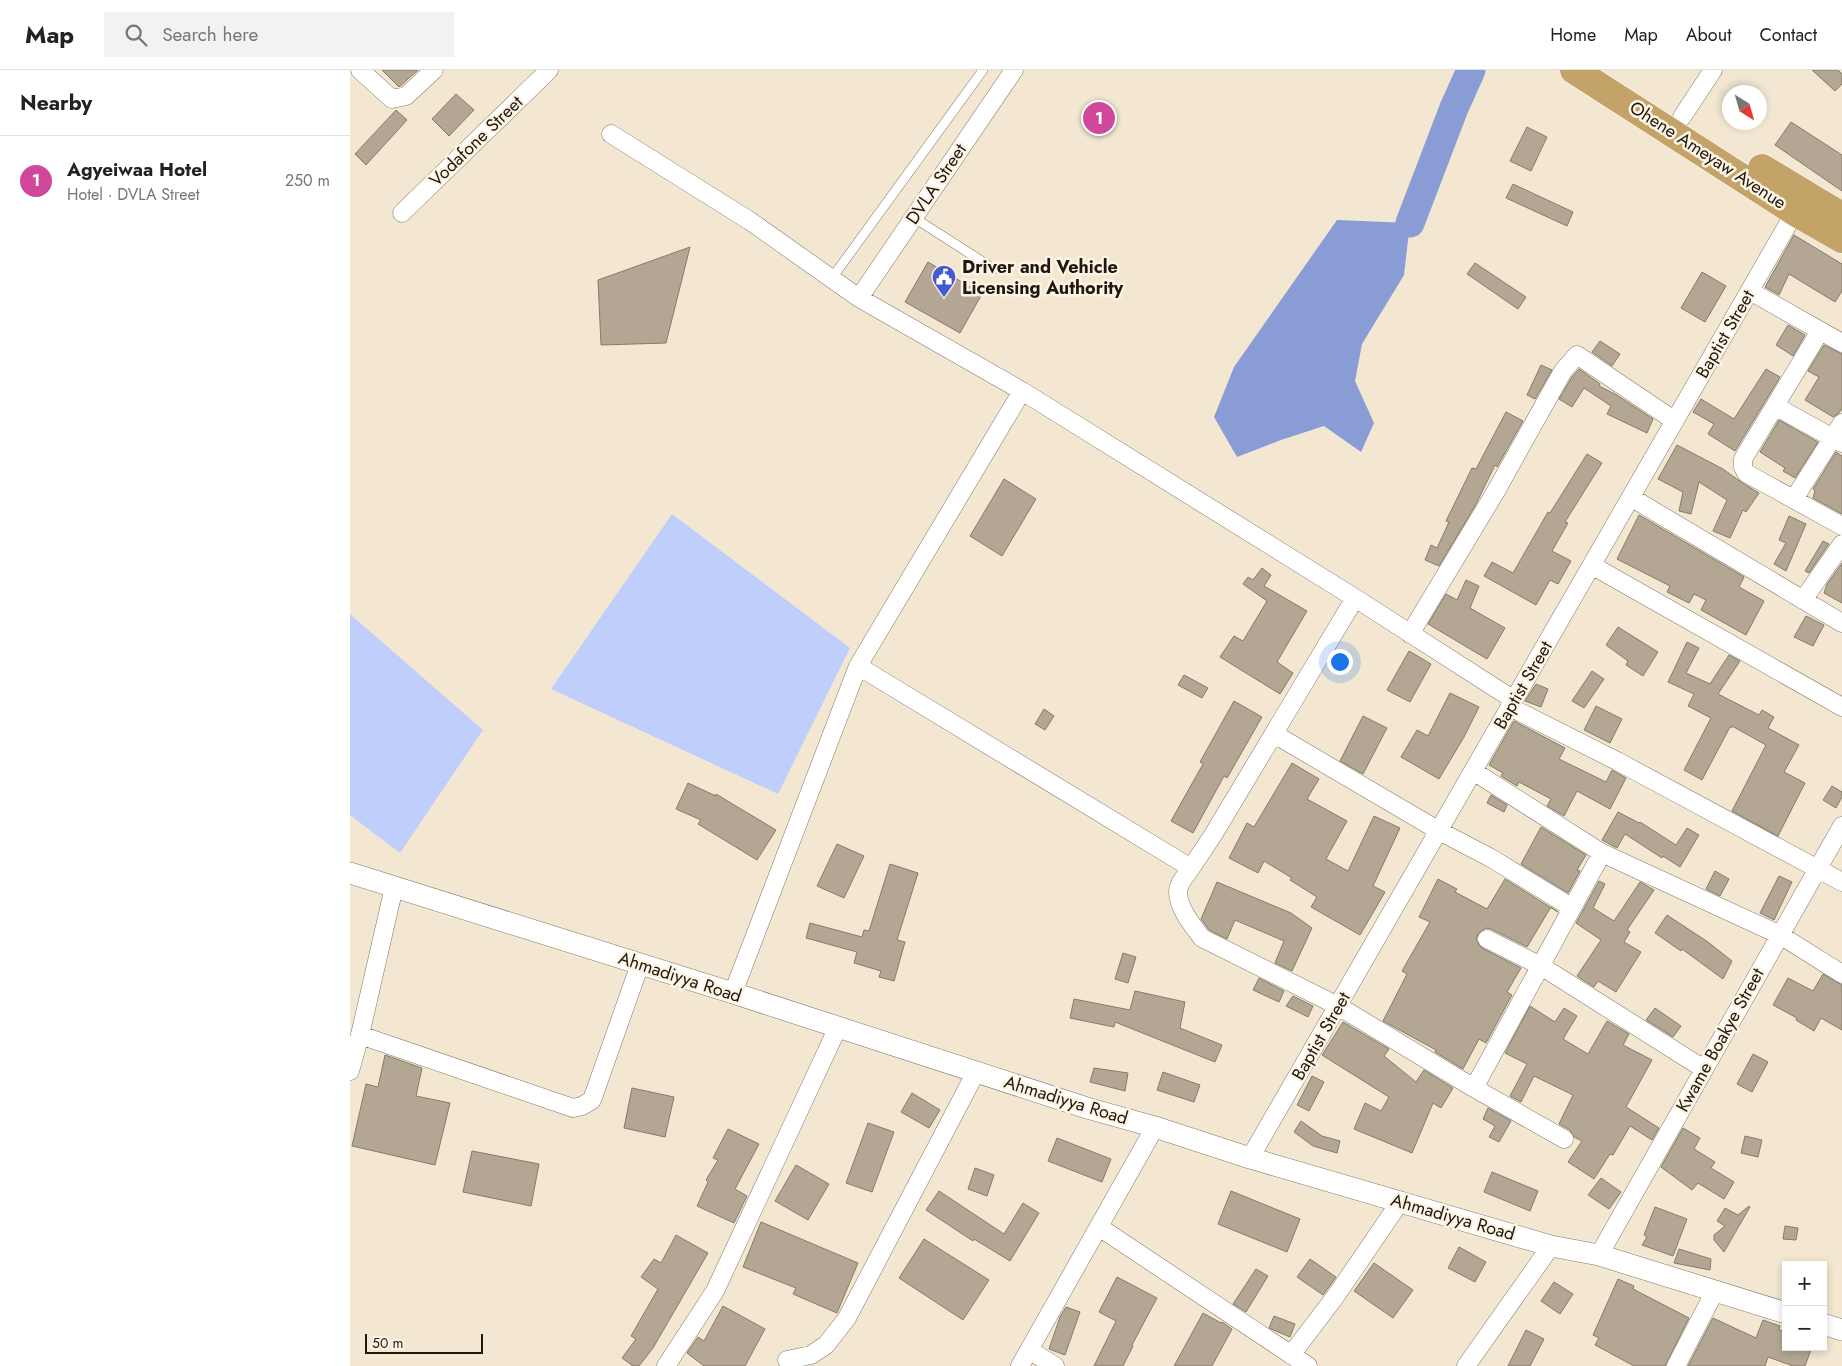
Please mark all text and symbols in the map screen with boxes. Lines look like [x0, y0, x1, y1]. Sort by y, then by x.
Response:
search box [104, 12, 454, 57]
text: Map [25, 17, 74, 52]
icon: search [122, 21, 150, 49]
text: Search here [162, 21, 258, 48]
text: Home [1550, 22, 1596, 48]
text: Map [1624, 22, 1658, 48]
text: About [1686, 22, 1731, 48]
text: Contact [1759, 22, 1817, 48]
north arrow [1722, 85, 1767, 130]
text: Nearby [20, 88, 92, 118]
street label: Vodafone Street [423, 89, 529, 192]
street label: Ohene Ameyaw Avenue [1625, 94, 1791, 216]
pin: 1 [1083, 99, 1115, 137]
street label: DVLA Street [899, 138, 973, 230]
text: Agyeiwaa Hotel [67, 156, 207, 183]
text: 1 [32, 169, 40, 192]
text: 250 m [285, 169, 330, 192]
text: Hotel · DVLA Street [67, 183, 200, 206]
place label: Driver and Vehicle Licensing Authority [962, 254, 1124, 301]
public building icon: Driver and Vehicle Licensing Authority [931, 264, 957, 298]
street label: Baptist Street [1689, 285, 1761, 383]
street label: Baptist Street [1487, 636, 1559, 734]
your location [1327, 649, 1353, 675]
street label: Ahmadiyya Road [615, 945, 745, 1009]
street label: Kwame Boakye Street [1670, 963, 1771, 1117]
street label: Baptist Street [1285, 987, 1357, 1085]
street label: Ahmadiyya Road [1001, 1069, 1131, 1131]
street label: Ahmadiyya Road [1388, 1187, 1518, 1247]
map controls [1782, 1261, 1827, 1351]
button: + [1782, 1261, 1827, 1306]
button: − [1782, 1306, 1827, 1351]
scale bar [365, 1331, 482, 1354]
text: 50 m [372, 1333, 403, 1353]

